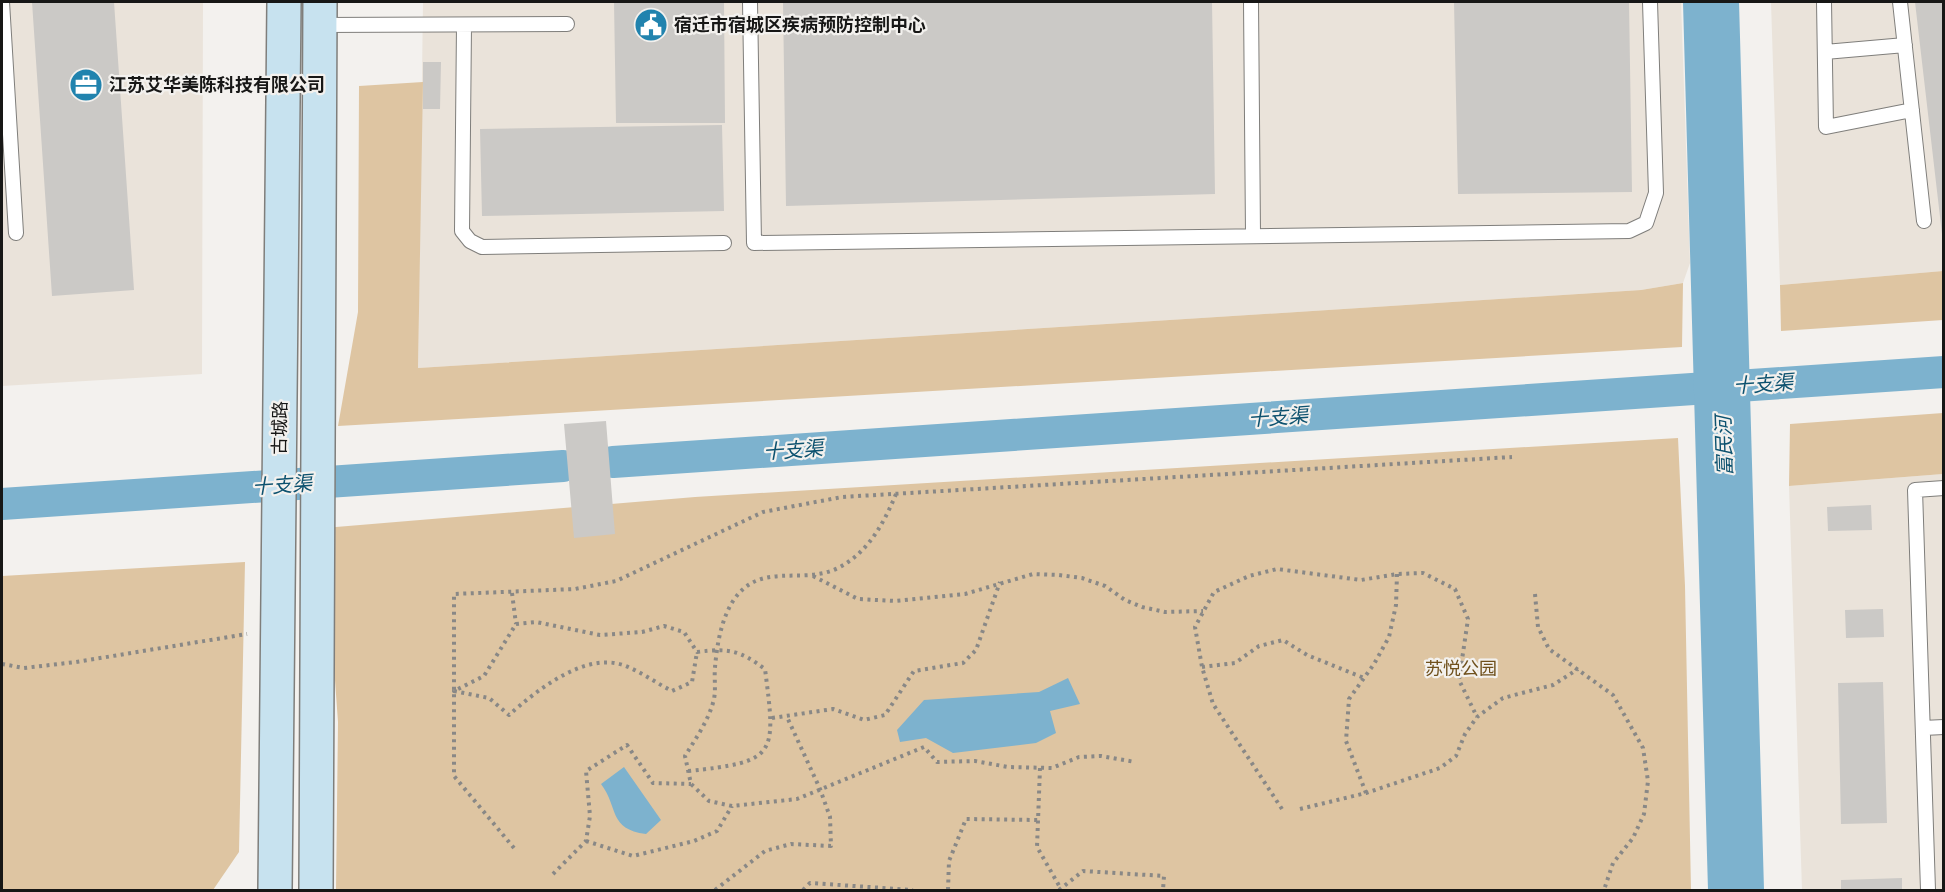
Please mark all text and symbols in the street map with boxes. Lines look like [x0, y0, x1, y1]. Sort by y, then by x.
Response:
public building icon: 宿迁市宿城区疾病预防控制中心 [633, 7, 669, 43]
place label: 宿迁市宿城区疾病预防控制中心 [674, 14, 926, 36]
office icon: 江苏艾华美陈科技有限公司 [68, 67, 104, 103]
place label: 江苏艾华美陈科技有限公司 [109, 74, 325, 96]
water label: 十支渠 [1732, 370, 1797, 398]
street label: 古城路 [269, 401, 291, 455]
water label: 十支渠 [1247, 403, 1312, 431]
water label: 富民河 [1711, 412, 1737, 476]
water label: 十支渠 [762, 436, 827, 464]
water label: 十支渠 [251, 471, 316, 499]
park label: 苏悦公园 [1425, 658, 1497, 680]

